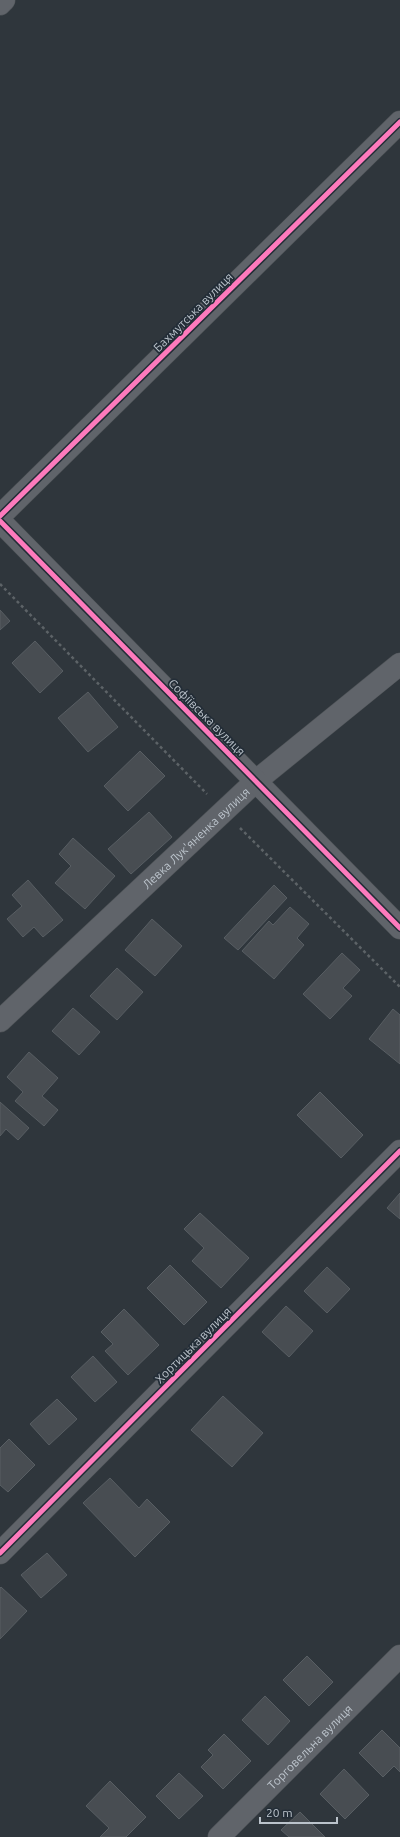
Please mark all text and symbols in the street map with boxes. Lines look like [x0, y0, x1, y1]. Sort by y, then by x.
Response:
street label: Бахмутська вулиця [151, 270, 235, 354]
street label: Софіївська вулиця [166, 676, 248, 758]
street label: Левка Лук'яненка вулиця [139, 784, 252, 891]
street label: Хортицька вулиця [152, 1304, 234, 1386]
street label: Торговельна вулиця [265, 1701, 355, 1791]
scale bar [260, 1799, 337, 1825]
text: 20 m [266, 1806, 293, 1819]

